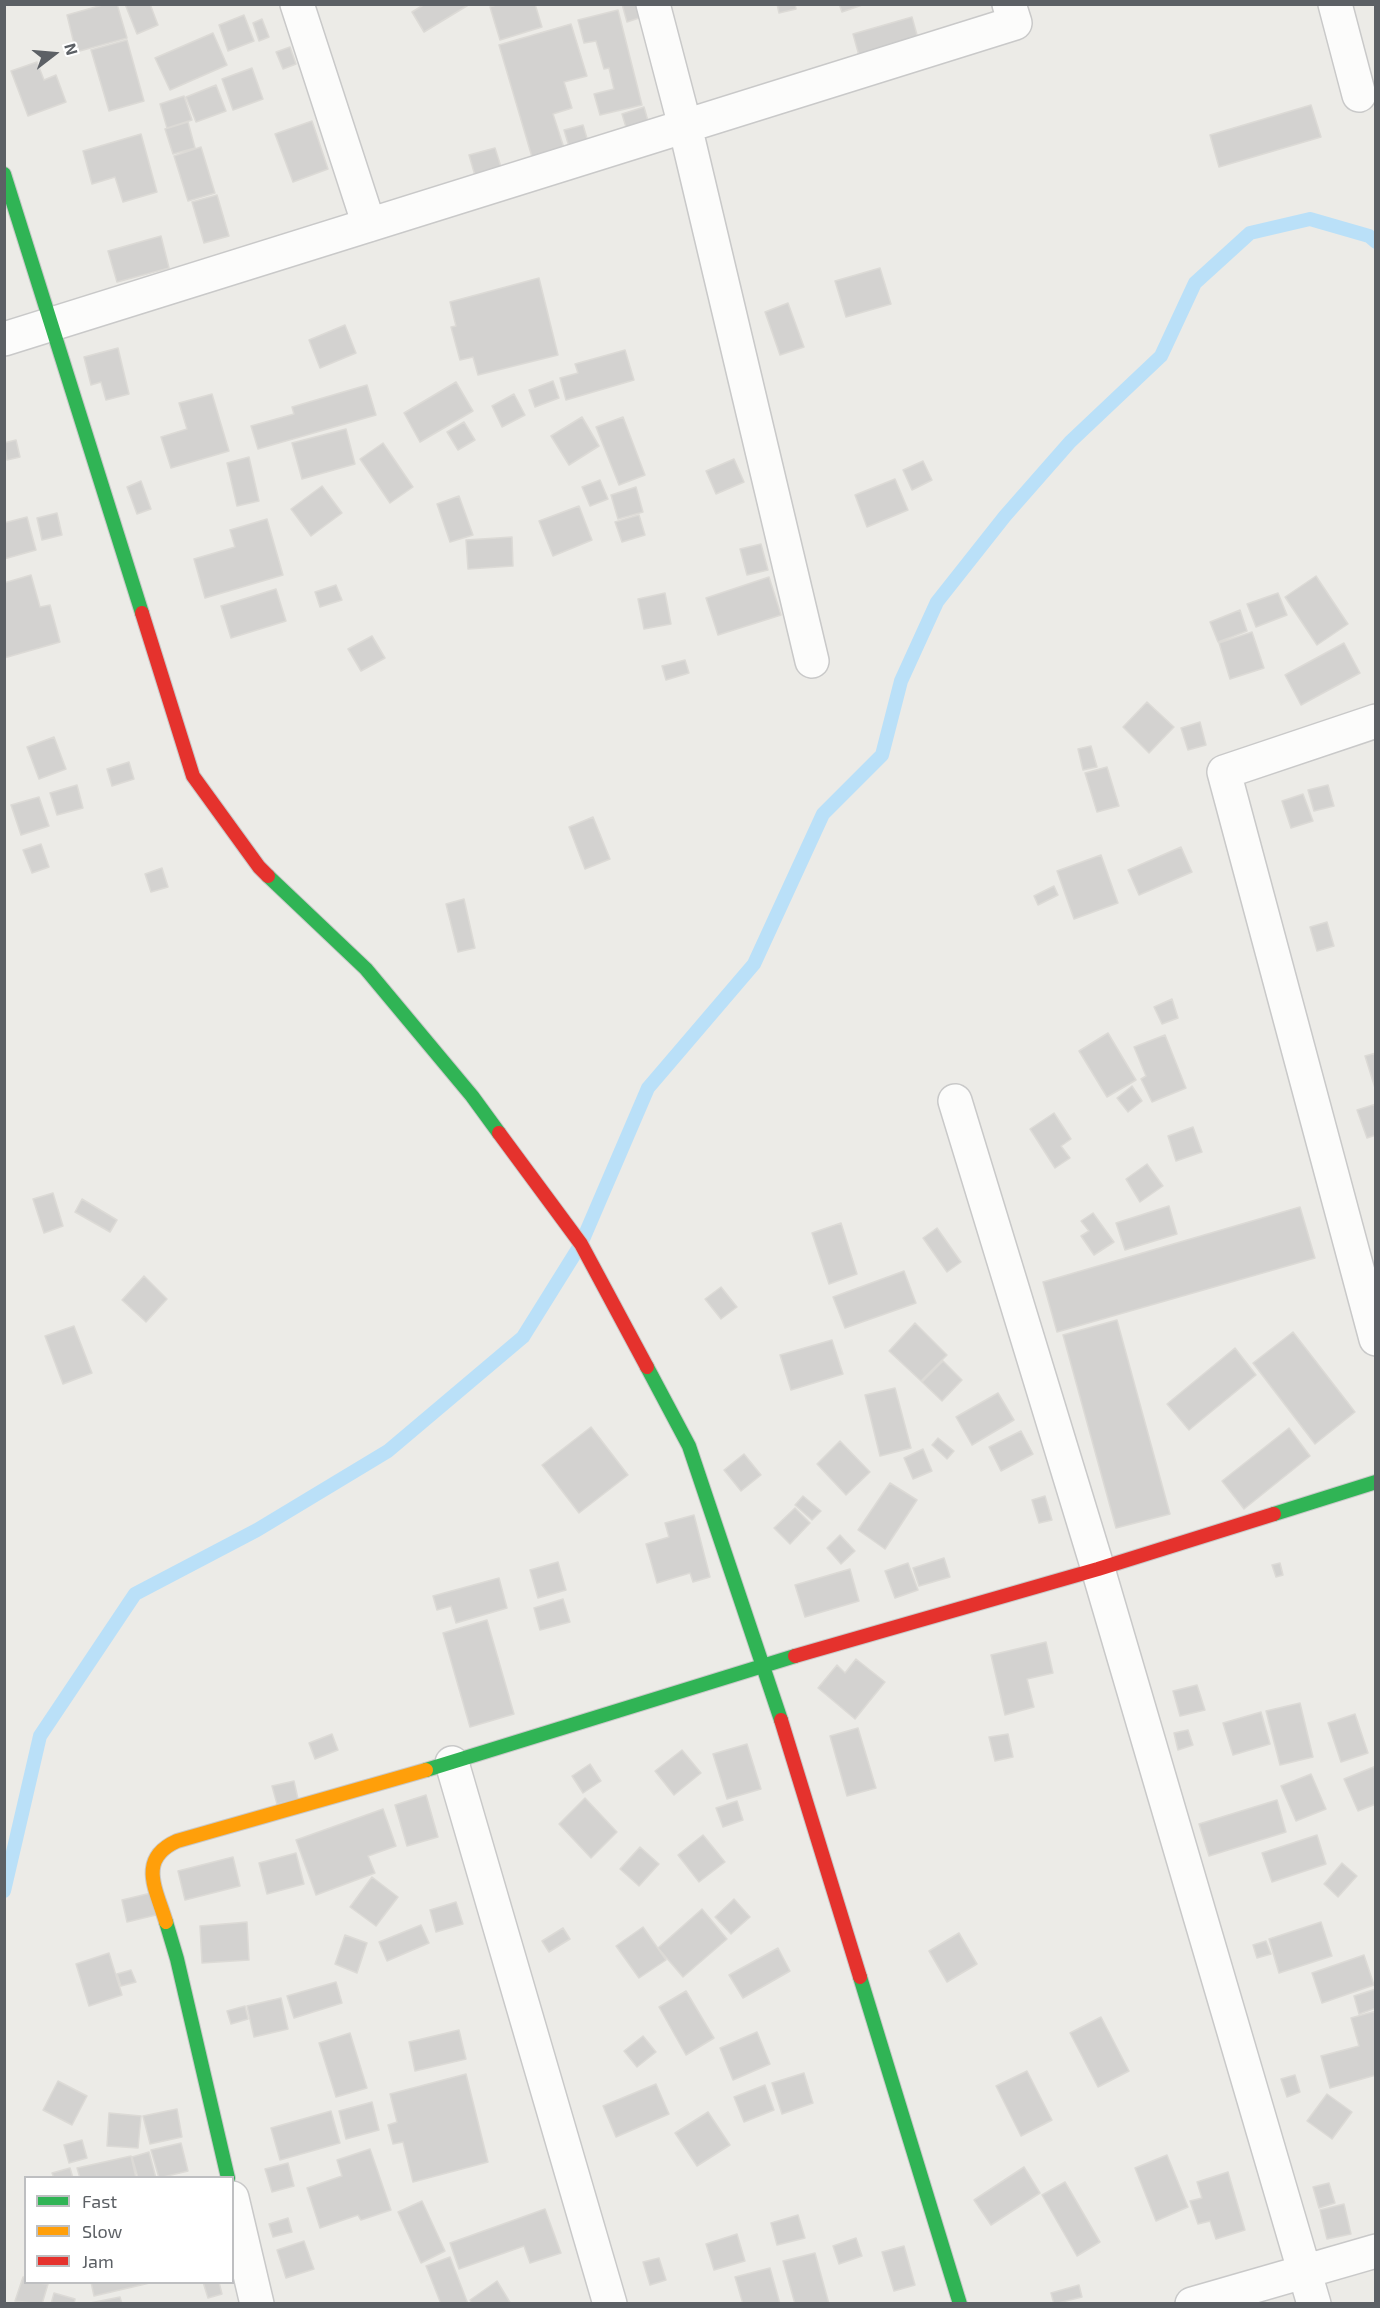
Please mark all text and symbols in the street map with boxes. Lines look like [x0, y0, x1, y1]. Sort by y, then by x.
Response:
north arrow [24, 24, 84, 84]
text: N [61, 41, 83, 57]
legend [24, 2176, 234, 2284]
text: Fast [82, 2190, 117, 2212]
text: Slow [82, 2220, 122, 2242]
text: Jam [82, 2250, 114, 2272]

